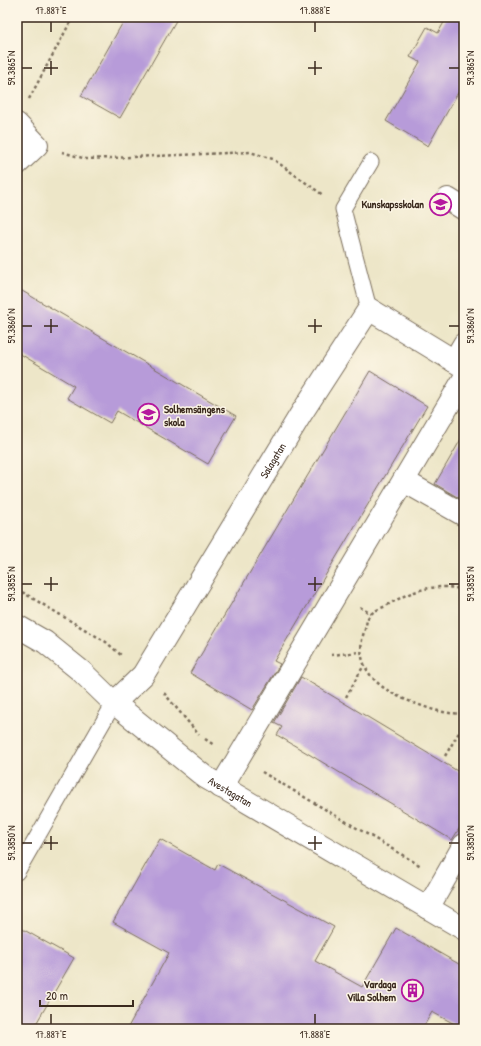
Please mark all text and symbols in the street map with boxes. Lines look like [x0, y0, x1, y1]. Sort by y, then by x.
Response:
text: 17.887°E [35, 4, 67, 17]
text: 17.888°E [300, 4, 331, 17]
text: 59.3865°N [5, 51, 18, 85]
text: 59.3865°N [464, 51, 477, 85]
school or university icon: Kunskapsskolan [427, 191, 453, 217]
place label: Kunskapsskolan [361, 197, 424, 212]
text: 59.3860°N [5, 309, 18, 343]
text: 59.3860°N [464, 309, 477, 343]
school or university icon: Solhemsängens skola [135, 402, 161, 428]
place label: Solhemsängens skola [164, 402, 226, 429]
street label: Salagatan [257, 440, 289, 481]
text: 59.3855°N [5, 567, 18, 601]
text: 59.3855°N [464, 567, 477, 601]
street label: Avestagatan [206, 773, 255, 810]
text: 59.3850°N [5, 825, 18, 861]
text: 59.3850°N [464, 825, 477, 861]
place label: Vardaga Villa Solhem [347, 977, 397, 1004]
building icon: Vardaga Villa Solhem [399, 977, 425, 1003]
scale bar [40, 982, 133, 1008]
text: 20 m [46, 987, 68, 1004]
text: 17.887°E [35, 1028, 67, 1041]
text: 17.888°E [300, 1028, 331, 1041]

